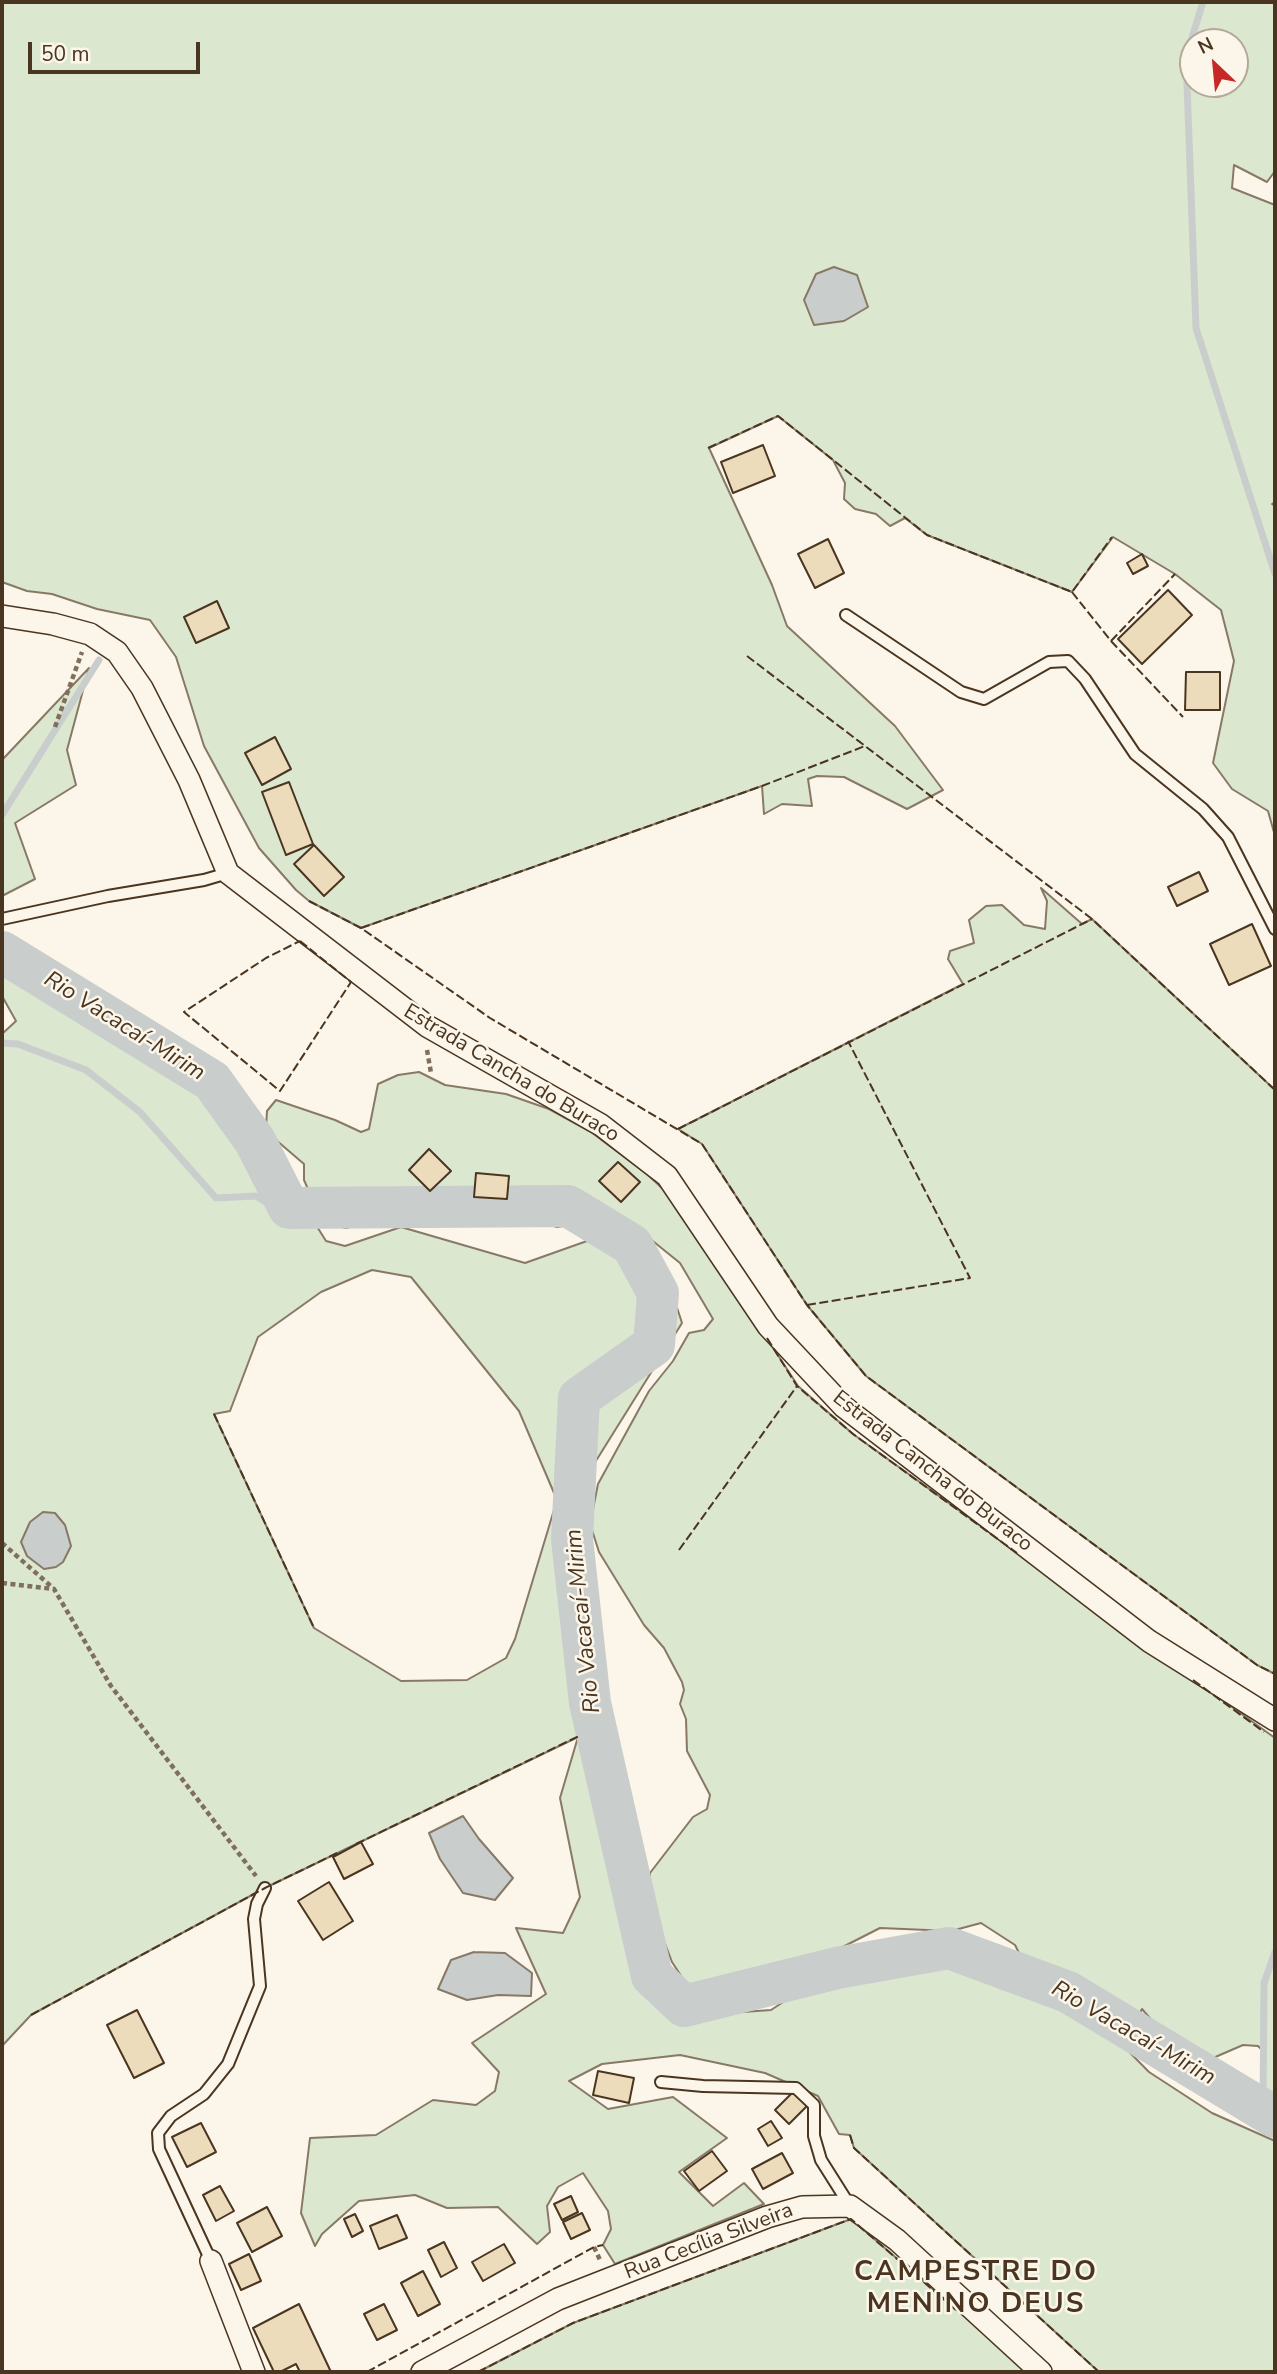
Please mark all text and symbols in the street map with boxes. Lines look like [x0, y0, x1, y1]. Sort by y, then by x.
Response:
scale bar [32, 28, 203, 72]
north arrow [1179, 28, 1249, 98]
text: N [1194, 31, 1218, 61]
text: 50 m [41, 40, 90, 68]
water label: Rio Vacacaí-Mirim [38, 966, 210, 1088]
street label: Estrada Cancha do Buraco [399, 1000, 623, 1148]
street label: Estrada Cancha do Buraco [827, 1386, 1037, 1558]
water label: Rio Vacacaí-Mirim [561, 1528, 607, 1714]
water label: Rio Vacacaí-Mirim [1046, 1976, 1220, 2092]
street label: Rua Cecília Silveira [621, 2198, 797, 2286]
district label: CAMPESTRE DO MENINO DEUS [856, 2256, 1096, 2322]

